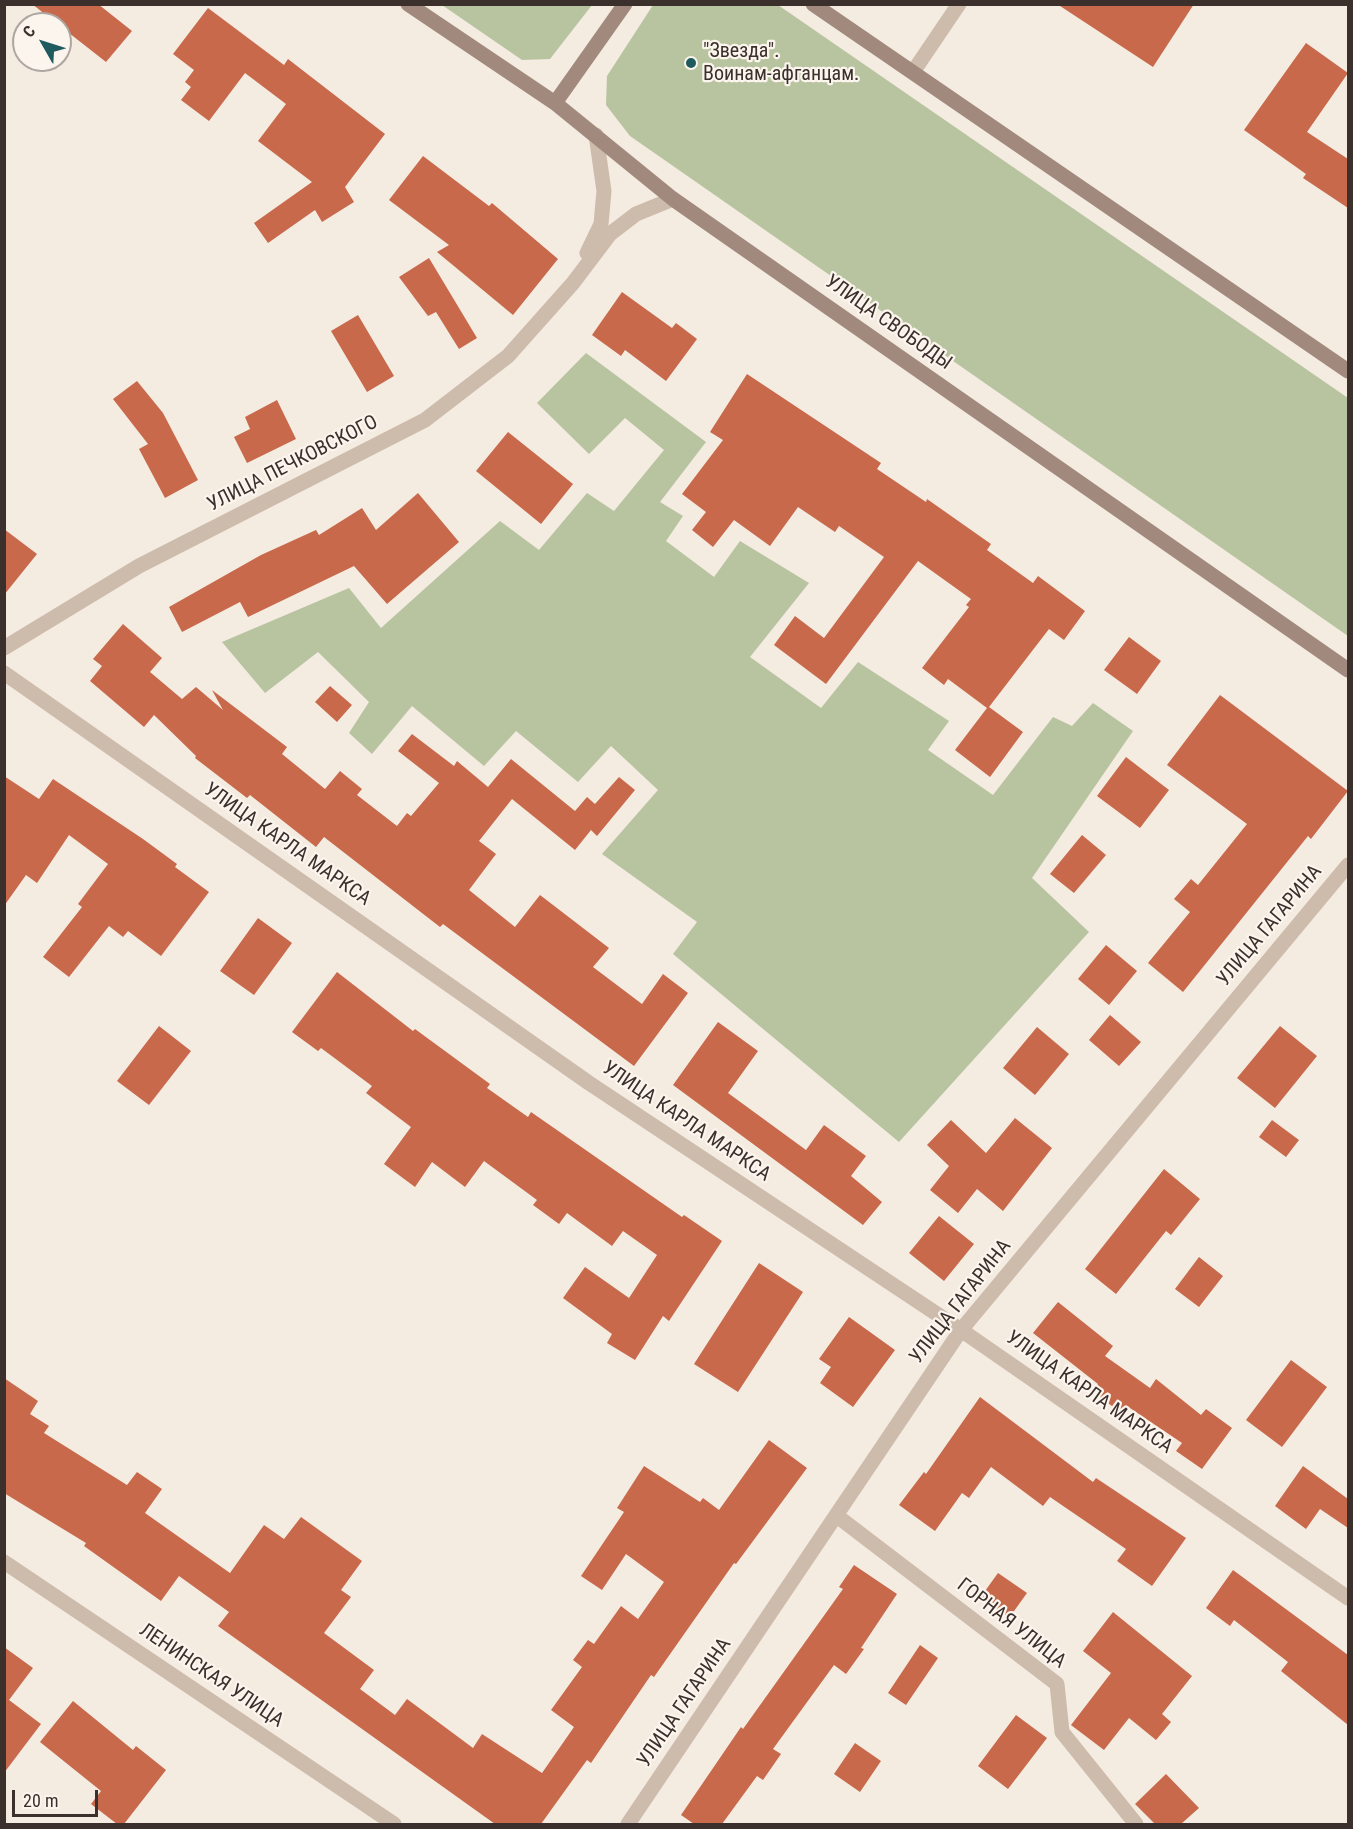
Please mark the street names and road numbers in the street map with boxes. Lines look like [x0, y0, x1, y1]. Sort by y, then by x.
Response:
street label: УЛИЦА СВОБОДЫ [820, 270, 956, 376]
street label: УЛИЦА ПЕЧКОВСКОГО [204, 411, 382, 517]
street label: УЛИЦА КАРЛА МАРКСА [199, 778, 375, 912]
street label: УЛИЦА ГАГАРИНА [1212, 861, 1328, 991]
street label: УЛИЦА КАРЛА МАРКСА [597, 1057, 775, 1187]
street label: УЛИЦА ГАГАРИНА [905, 1235, 1017, 1369]
street label: УЛИЦА КАРЛА МАРКСА [1001, 1326, 1177, 1460]
street label: ГОРНАЯ УЛИЦА [952, 1574, 1070, 1674]
street label: ЛЕНИНСКАЯ УЛИЦА [134, 1619, 288, 1733]
street label: УЛИЦА ГАГАРИНА [633, 1634, 737, 1772]

